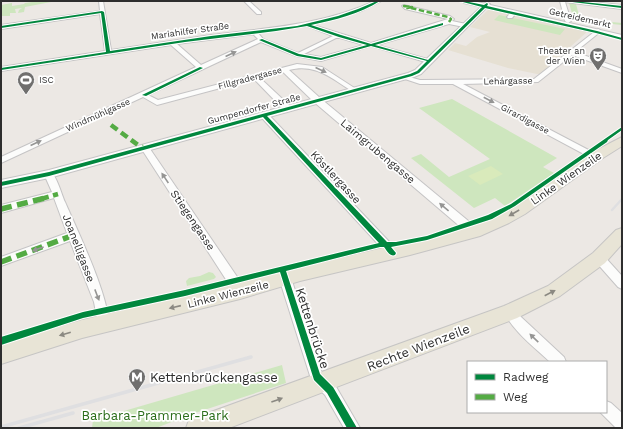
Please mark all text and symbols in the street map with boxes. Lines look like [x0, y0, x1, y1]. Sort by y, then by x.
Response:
street label: Getreidemarkt [548, 6, 612, 30]
street label: Mariahilfer Straße [150, 21, 230, 41]
place label: Theater an der Wien [538, 46, 585, 66]
theatre icon: Theater an der Wien [588, 46, 608, 71]
one-way arrow [225, 51, 237, 57]
street label: Fillgradergasse [217, 65, 283, 91]
one-way arrow [316, 67, 327, 73]
sports icon: ISC [16, 70, 36, 95]
place label: ISC [39, 75, 54, 85]
street label: Lehárgasse [483, 76, 533, 86]
street label: Gumpendorfer Straße [206, 92, 302, 126]
street label: Windmühlgasse [64, 96, 132, 134]
one-way arrow [483, 97, 495, 104]
street label: Girardigasse [499, 102, 551, 136]
street label: Laimgrubengasse [338, 116, 418, 186]
one-way arrow [31, 140, 42, 146]
street label: Köstlergasse [308, 148, 363, 207]
street label: Linke Wienzeile [528, 149, 604, 208]
one-way arrow [162, 173, 169, 184]
street label: Stiegengasse [168, 188, 218, 253]
one-way arrow [439, 202, 449, 211]
one-way arrow [508, 210, 520, 217]
street label: Joanelligasse [60, 212, 97, 284]
one-way arrow [31, 246, 43, 252]
street label: Linke Wienzeile [186, 278, 270, 311]
street label: Kettenbrücke [292, 286, 333, 371]
one-way arrow [545, 289, 556, 296]
one-way arrow [95, 290, 101, 302]
one-way arrow [169, 305, 181, 311]
street label: Rechte Wienzeile [365, 321, 472, 374]
one-way arrow [59, 331, 71, 337]
one-way arrow [528, 333, 539, 342]
legend [467, 361, 607, 413]
metro station icon: Kettenbrückengasse [127, 367, 147, 392]
place label: Kettenbrückengasse [150, 370, 278, 385]
text: Radweg [503, 370, 549, 384]
text: Weg [503, 390, 528, 404]
one-way arrow [271, 396, 283, 402]
park label: Barbara-Prammer-Park [81, 408, 229, 423]

